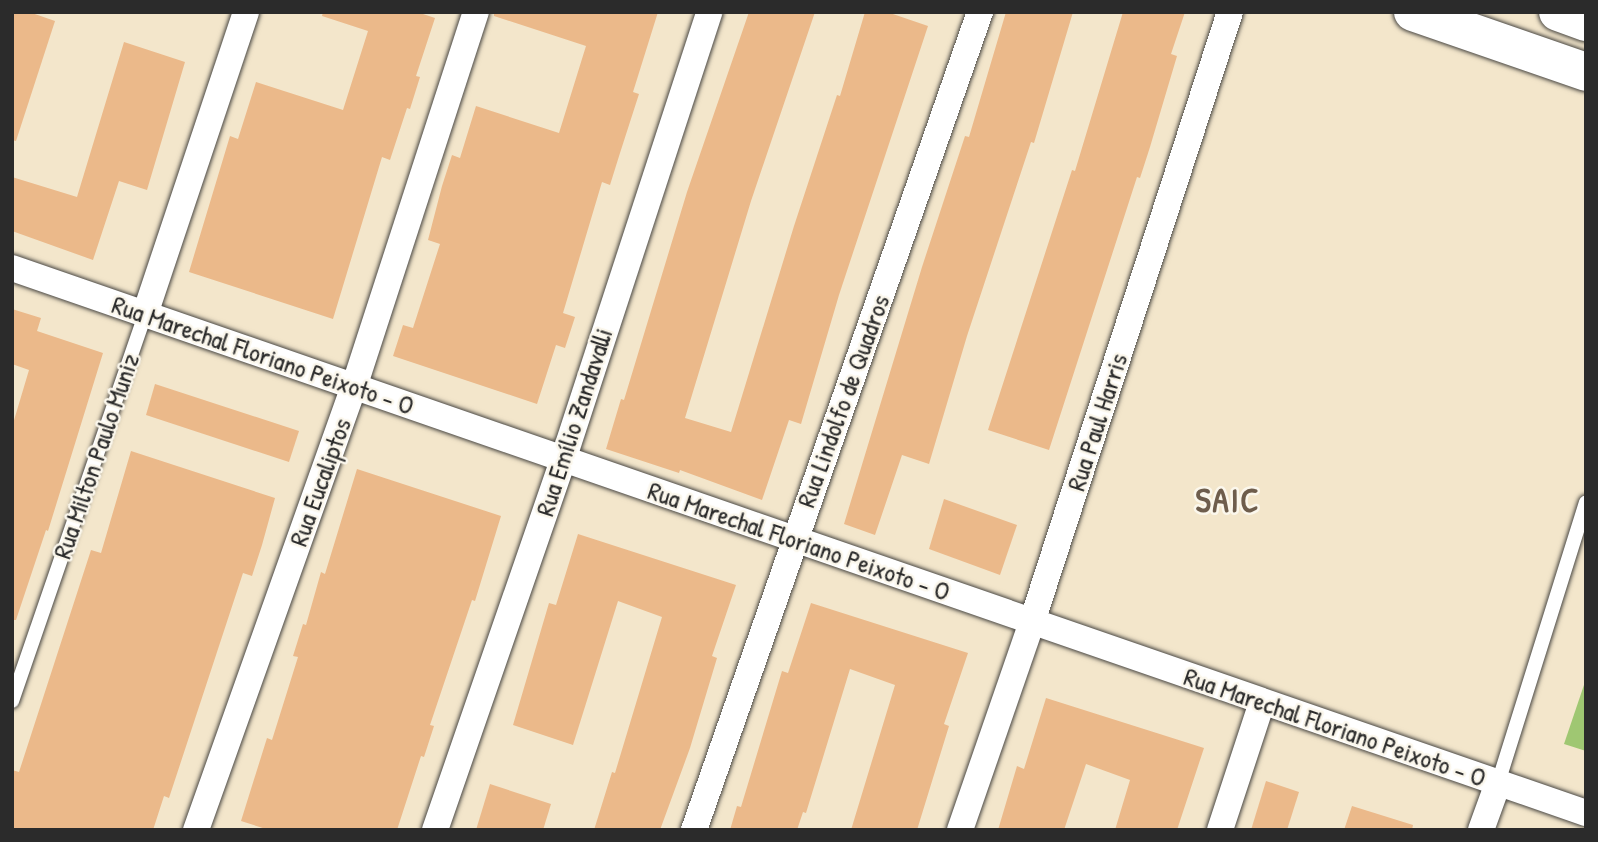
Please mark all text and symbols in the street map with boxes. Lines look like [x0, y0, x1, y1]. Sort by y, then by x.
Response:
street label: Rua Marechal Floriano Peixoto - O [108, 289, 418, 421]
street label: Rua Lindolfo de Quadros [790, 291, 896, 511]
street label: Rua Emílio Zandavalli [529, 324, 619, 520]
street label: Rua Milton Paulo Muniz [46, 349, 146, 563]
street label: Rua Paul Harris [1060, 349, 1134, 495]
street label: Rua Eucaliptos [282, 414, 358, 550]
street label: Rua Marechal Floriano Peixoto - O [644, 475, 954, 607]
district label: SAIC [1196, 481, 1260, 521]
street label: Rua Marechal Floriano Peixoto - O [1180, 661, 1490, 793]

